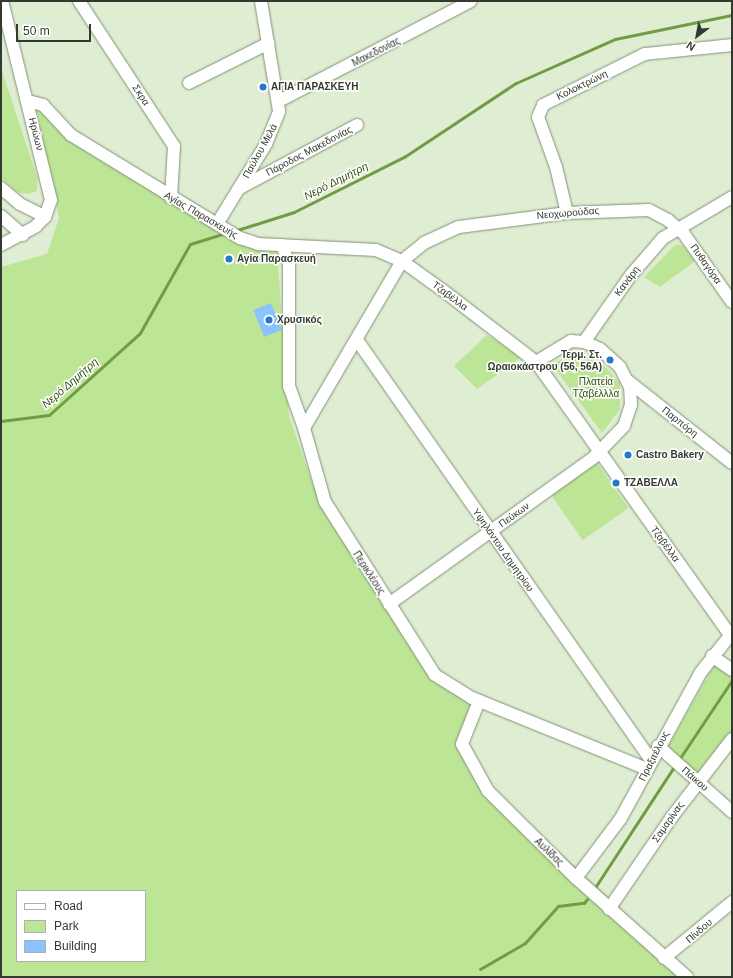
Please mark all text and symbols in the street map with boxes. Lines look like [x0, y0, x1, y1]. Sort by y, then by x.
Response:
scale bar [18, 16, 93, 42]
north arrow [677, 16, 717, 56]
text: 50 m [23, 24, 50, 38]
street label: Μακεδονίας [350, 35, 402, 69]
text: N [684, 39, 697, 53]
street label: Κολοκτρώνη [555, 67, 609, 103]
place label: ΑΓΙΑ ΠΑΡΑΣΚΕΥΗ [271, 81, 358, 93]
street label: Σκρα [130, 82, 152, 108]
marker: ΑΓΙΑ ΠΑΡΑΣΚΕΥΗ [258, 82, 268, 92]
street label: Ηρώων [26, 116, 46, 152]
street label: Παύλου Μελά [240, 122, 280, 180]
street label: Πάροδος Μακεδονίας [264, 123, 354, 179]
water label: Νερό Δημήτρη [302, 159, 370, 203]
street label: Αγίας Παρασκευής [162, 189, 240, 241]
street label: Νεοχωρούδας [536, 204, 600, 222]
street label: Πυθαγόρα [688, 242, 724, 286]
place label: Αγία Παρασκευή [237, 253, 316, 265]
marker: Αγία Παρασκευή [224, 254, 234, 264]
street label: Κανάρη [612, 264, 642, 298]
street label: Τζαβέλλα [430, 279, 470, 313]
place label: Χρυσικός [277, 314, 322, 326]
marker: Χρυσικός [264, 315, 274, 325]
place label: Τερμ. Στ. Ωραιοκάστρου (56, 56Α) [487, 348, 602, 372]
water label: Νερό Δημήτρη [39, 355, 101, 411]
marker: Τερμ. Στ. Ωραιοκάστρου (56, 56Α) [605, 355, 615, 365]
park label: Πλατεία Τζαβέλλλα [573, 375, 619, 398]
street label: Παρπόρη [660, 404, 700, 440]
place label: Castro Bakery [636, 449, 704, 461]
marker: Castro Bakery [623, 450, 633, 460]
place label: ΤΖΑΒΕΛΛΑ [624, 477, 678, 489]
marker: ΤΖΑΒΕΛΛΑ [611, 478, 621, 488]
street label: Πεύκων [496, 500, 532, 530]
street label: Υψηλάντου Δημητρίου [470, 506, 536, 594]
street label: Τζαβέλλα [648, 524, 682, 564]
street label: Περικλέους [350, 549, 388, 597]
street label: Πραξιτέλους [636, 729, 672, 783]
street label: Πάικου [679, 764, 711, 794]
street label: Σαμαρίνας [650, 799, 686, 845]
street label: Αυλίδας [532, 835, 566, 869]
legend [16, 890, 146, 962]
text: Road [54, 899, 83, 913]
street label: Πίνδου [683, 916, 715, 946]
text: Park [54, 919, 79, 933]
text: Building [54, 939, 97, 953]

